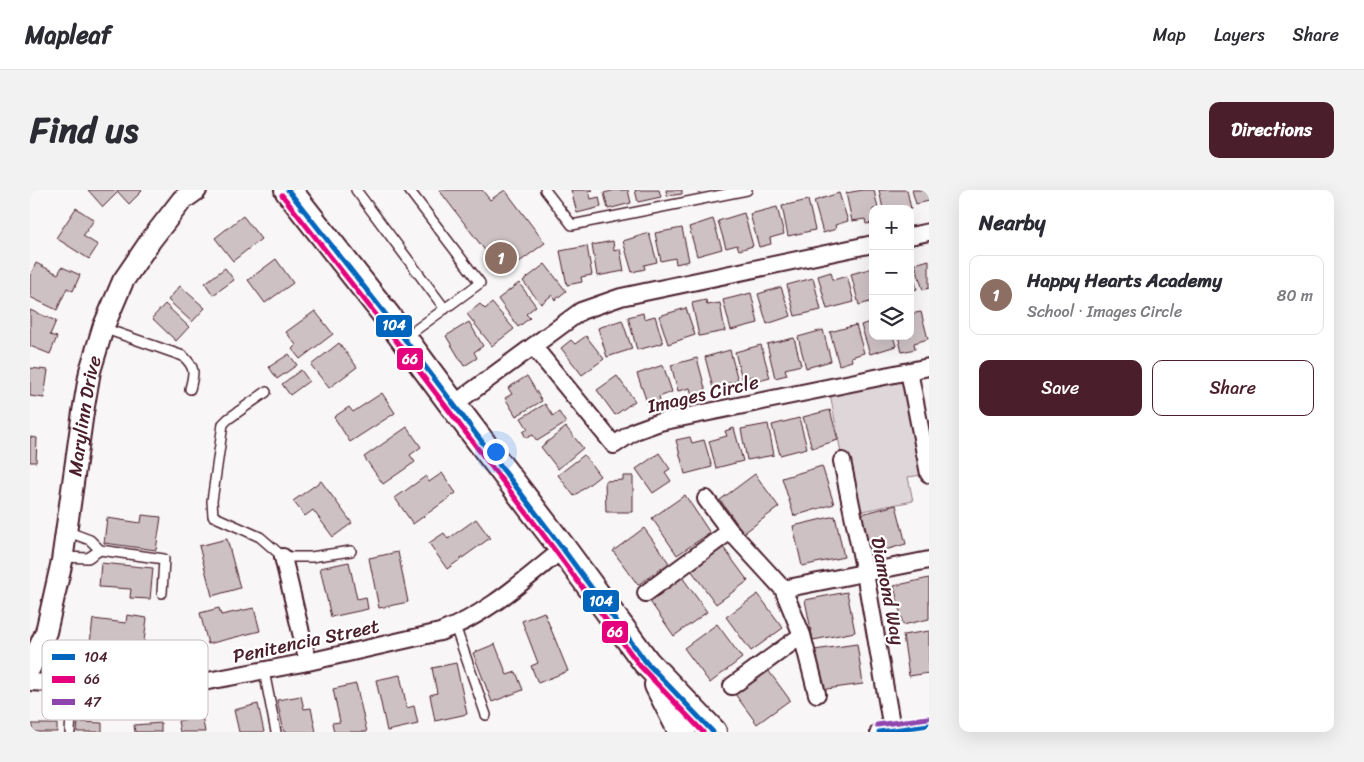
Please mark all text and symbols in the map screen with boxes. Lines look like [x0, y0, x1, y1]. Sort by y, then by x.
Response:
text: Mapleaf [25, 14, 111, 56]
text: Map [1153, 19, 1186, 51]
text: Layers [1214, 19, 1265, 51]
text: Share [1293, 19, 1339, 51]
text: Find us [30, 99, 138, 161]
button: Directions [1209, 102, 1334, 158]
text: Nearby [979, 204, 1045, 242]
map controls [869, 205, 914, 340]
button: + [869, 205, 914, 250]
pin: 1 [485, 239, 517, 277]
button: − [869, 250, 914, 295]
text: Happy Hearts Academy [1027, 264, 1222, 297]
text: 1 [993, 281, 999, 310]
text: 80 m [1277, 281, 1313, 310]
button: layers [869, 295, 914, 340]
text: School · Images Circle [1027, 297, 1182, 326]
text: 104 [382, 313, 406, 338]
line badge: 104 [375, 314, 413, 338]
line badge: 66 [396, 347, 424, 371]
text: 66 [401, 347, 418, 372]
street label: Marylinn Drive [58, 351, 110, 478]
button: Save [979, 360, 1142, 416]
button: Share [1152, 360, 1314, 416]
street label: Images Circle [643, 365, 762, 423]
your location [483, 439, 509, 465]
street label: Diamond Way [861, 534, 915, 648]
line badge: 104 [582, 589, 620, 613]
text: 104 [589, 589, 613, 614]
street label: Penitencia Street [230, 609, 382, 673]
line badge: 66 [601, 620, 629, 644]
text: 66 [606, 620, 623, 645]
legend [42, 640, 208, 720]
text: 104 [84, 645, 108, 670]
text: 66 [84, 667, 100, 692]
text: 47 [84, 690, 102, 715]

